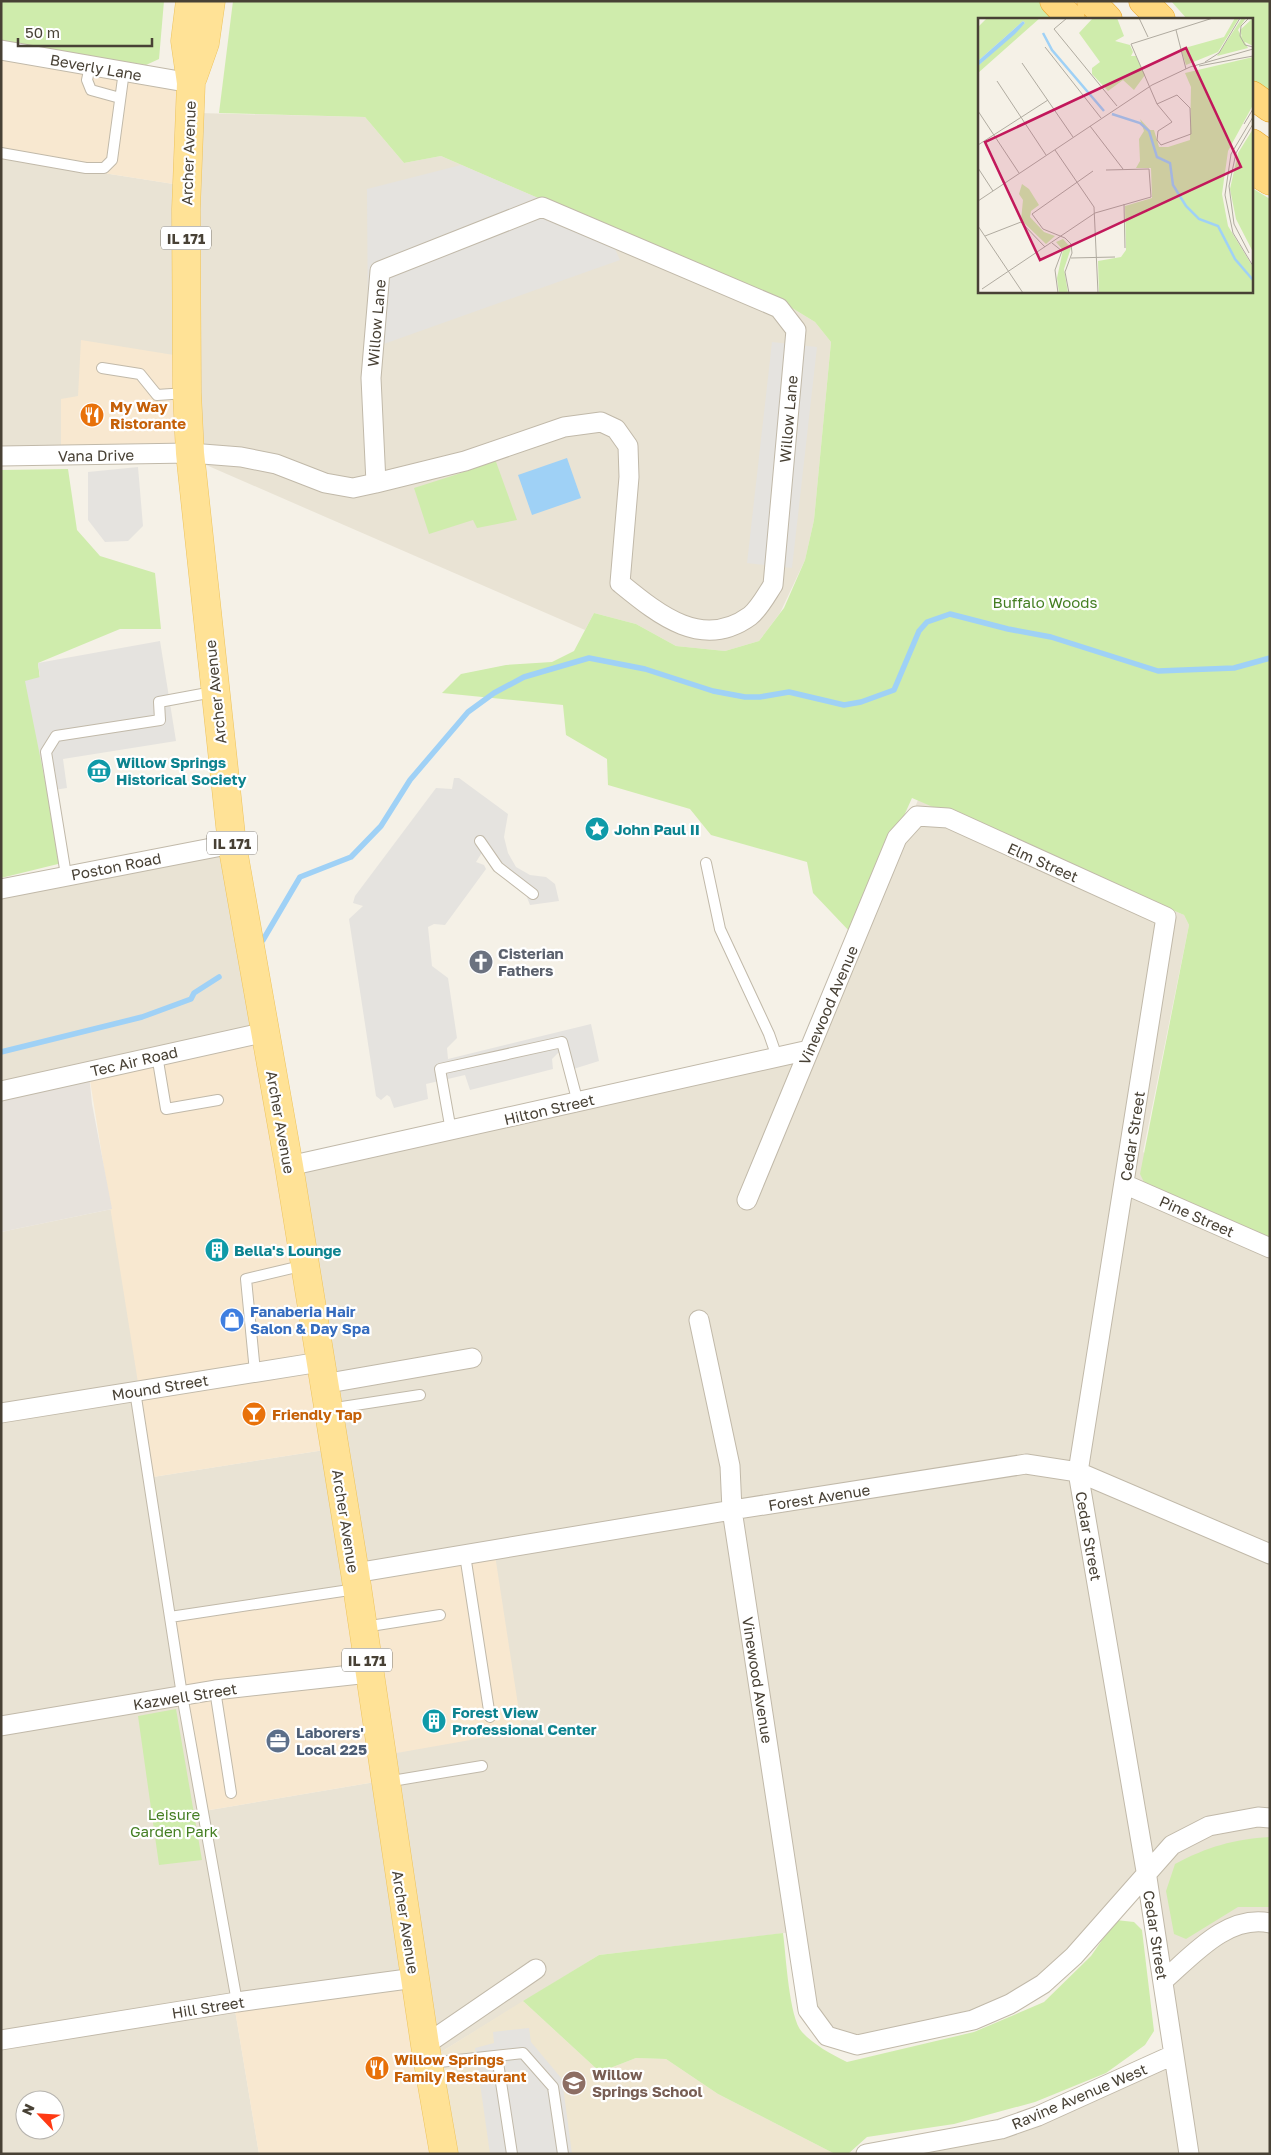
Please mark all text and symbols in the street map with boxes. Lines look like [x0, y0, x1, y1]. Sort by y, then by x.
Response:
scale bar [18, 15, 151, 47]
inset map [978, 18, 1254, 292]
text: 50 m [25, 23, 60, 41]
street label: Beverly Lane [49, 50, 144, 84]
street label: Archer Avenue [177, 100, 199, 205]
road number: IL 171 [161, 227, 211, 250]
street label: Willow Lane [363, 278, 389, 367]
street label: Willow Lane [775, 374, 801, 463]
place label: My Way Ristorante [110, 397, 186, 432]
restaurant icon: My Way Ristorante [79, 402, 105, 428]
street label: Vana Drive [58, 445, 135, 465]
park label: Buffalo Woods [993, 593, 1097, 611]
street label: Archer Avenue [201, 639, 229, 745]
place label: Willow Springs Historical Society [116, 753, 247, 788]
museum icon: Willow Springs Historical Society [86, 758, 112, 784]
place icon: John Paul II [584, 816, 610, 842]
place label: John Paul II [614, 820, 700, 838]
road number: IL 171 [207, 831, 257, 854]
street label: Elm Street [1005, 838, 1081, 886]
street label: Poston Road [69, 848, 163, 884]
street label: Vinewood Avenue [795, 942, 861, 1067]
place label: Cisterian Fathers [498, 944, 564, 979]
church icon: Cisterian Fathers [468, 949, 494, 975]
street label: Tec Air Road [89, 1042, 179, 1080]
street label: Archer Avenue [263, 1069, 299, 1175]
street label: Hilton Street [502, 1090, 596, 1128]
street label: Cedar Street [1116, 1090, 1148, 1182]
street label: Pine Street [1157, 1192, 1237, 1240]
building icon: Bella's Lounge [204, 1237, 230, 1263]
place label: Bella's Lounge [234, 1241, 342, 1259]
place label: Fanaberia Hair Salon & Day Spa [250, 1302, 370, 1337]
shop icon: Fanaberia Hair Salon & Day Spa [219, 1307, 245, 1333]
street label: Mound Street [110, 1370, 210, 1404]
bar icon: Friendly Tap [241, 1401, 267, 1427]
place label: Friendly Tap [272, 1405, 362, 1423]
street label: Archer Avenue [329, 1468, 363, 1574]
street label: Forest Avenue [767, 1480, 871, 1514]
street label: Cedar Street [1072, 1490, 1106, 1582]
street label: Vinewood Avenue [739, 1615, 777, 1745]
road number: IL 171 [342, 1648, 392, 1672]
street label: Kazwell Street [132, 1679, 238, 1713]
place label: Forest View Professional Center [452, 1703, 597, 1738]
building icon: Forest View Professional Center [421, 1708, 447, 1734]
place label: Laborers' Local 225 [296, 1723, 367, 1758]
office icon: Laborers' Local 225 [265, 1728, 291, 1754]
park label: Leisure Garden Park [130, 1805, 219, 1840]
street label: Archer Avenue [389, 1869, 423, 1975]
street label: Cedar Street [1140, 1889, 1172, 1981]
street label: Hill Street [170, 1992, 246, 2022]
place label: Willow Springs Family Restaurant [394, 2050, 526, 2085]
restaurant icon: Willow Springs Family Restaurant [364, 2055, 390, 2081]
street label: Ravine Avenue West [1009, 2059, 1149, 2133]
place label: Willow Springs School [592, 2065, 702, 2100]
school or university icon: Willow Springs School [561, 2070, 587, 2096]
north arrow [15, 2090, 65, 2140]
text: N [18, 2101, 38, 2118]

